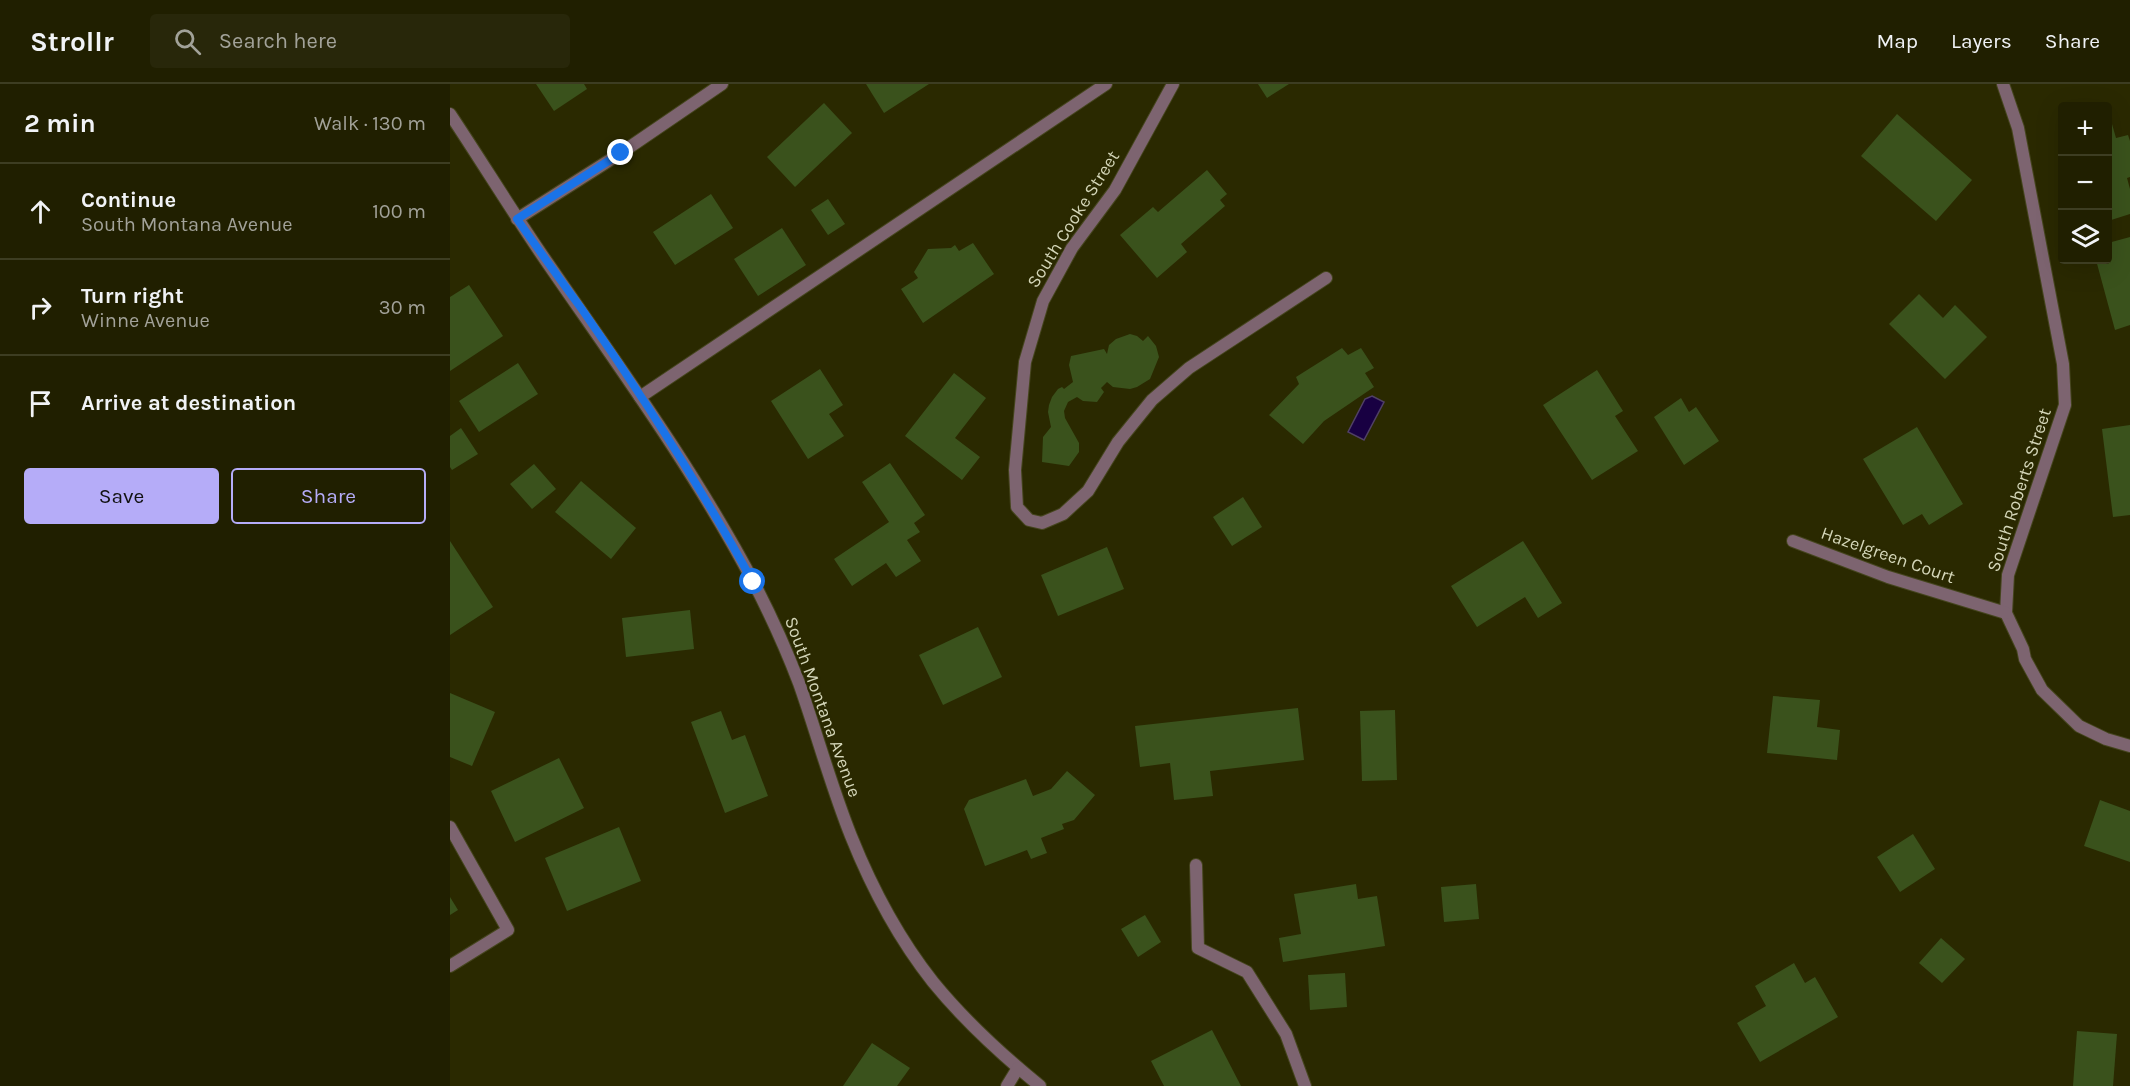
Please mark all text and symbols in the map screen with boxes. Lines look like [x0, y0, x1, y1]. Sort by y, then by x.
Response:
search box [150, 14, 570, 68]
text: Strollr [30, 25, 114, 58]
icon: search [171, 25, 204, 58]
text: Search here [219, 28, 337, 54]
text: Map [1876, 29, 1918, 53]
text: Layers [1951, 29, 2012, 53]
text: Share [2045, 29, 2100, 53]
map controls [2058, 102, 2112, 264]
button: + [2058, 102, 2112, 156]
text: 2 min [24, 108, 96, 139]
text: Walk · 130 m [314, 112, 426, 135]
route end [607, 139, 633, 165]
street label: South Cooke Street [1022, 146, 1124, 292]
button: − [2058, 156, 2112, 210]
text: Continue [81, 187, 176, 213]
icon: ahead [24, 195, 57, 228]
text: 100 m [372, 200, 426, 223]
button: layers [2058, 210, 2112, 264]
text: South Montana Avenue [81, 213, 293, 236]
text: Turn right [81, 283, 184, 309]
icon: right [24, 291, 57, 324]
text: 30 m [379, 296, 426, 319]
text: Winne Avenue [81, 309, 210, 332]
icon: arrive [24, 387, 57, 420]
text: Arrive at destination [81, 390, 296, 416]
street label: South Roberts Street [1982, 405, 2056, 575]
button: Save [24, 468, 219, 524]
button: Share [231, 468, 426, 524]
street label: Hazelgreen Court [1818, 522, 1958, 588]
route start [739, 568, 765, 594]
street label: South Montana Avenue [780, 614, 866, 800]

